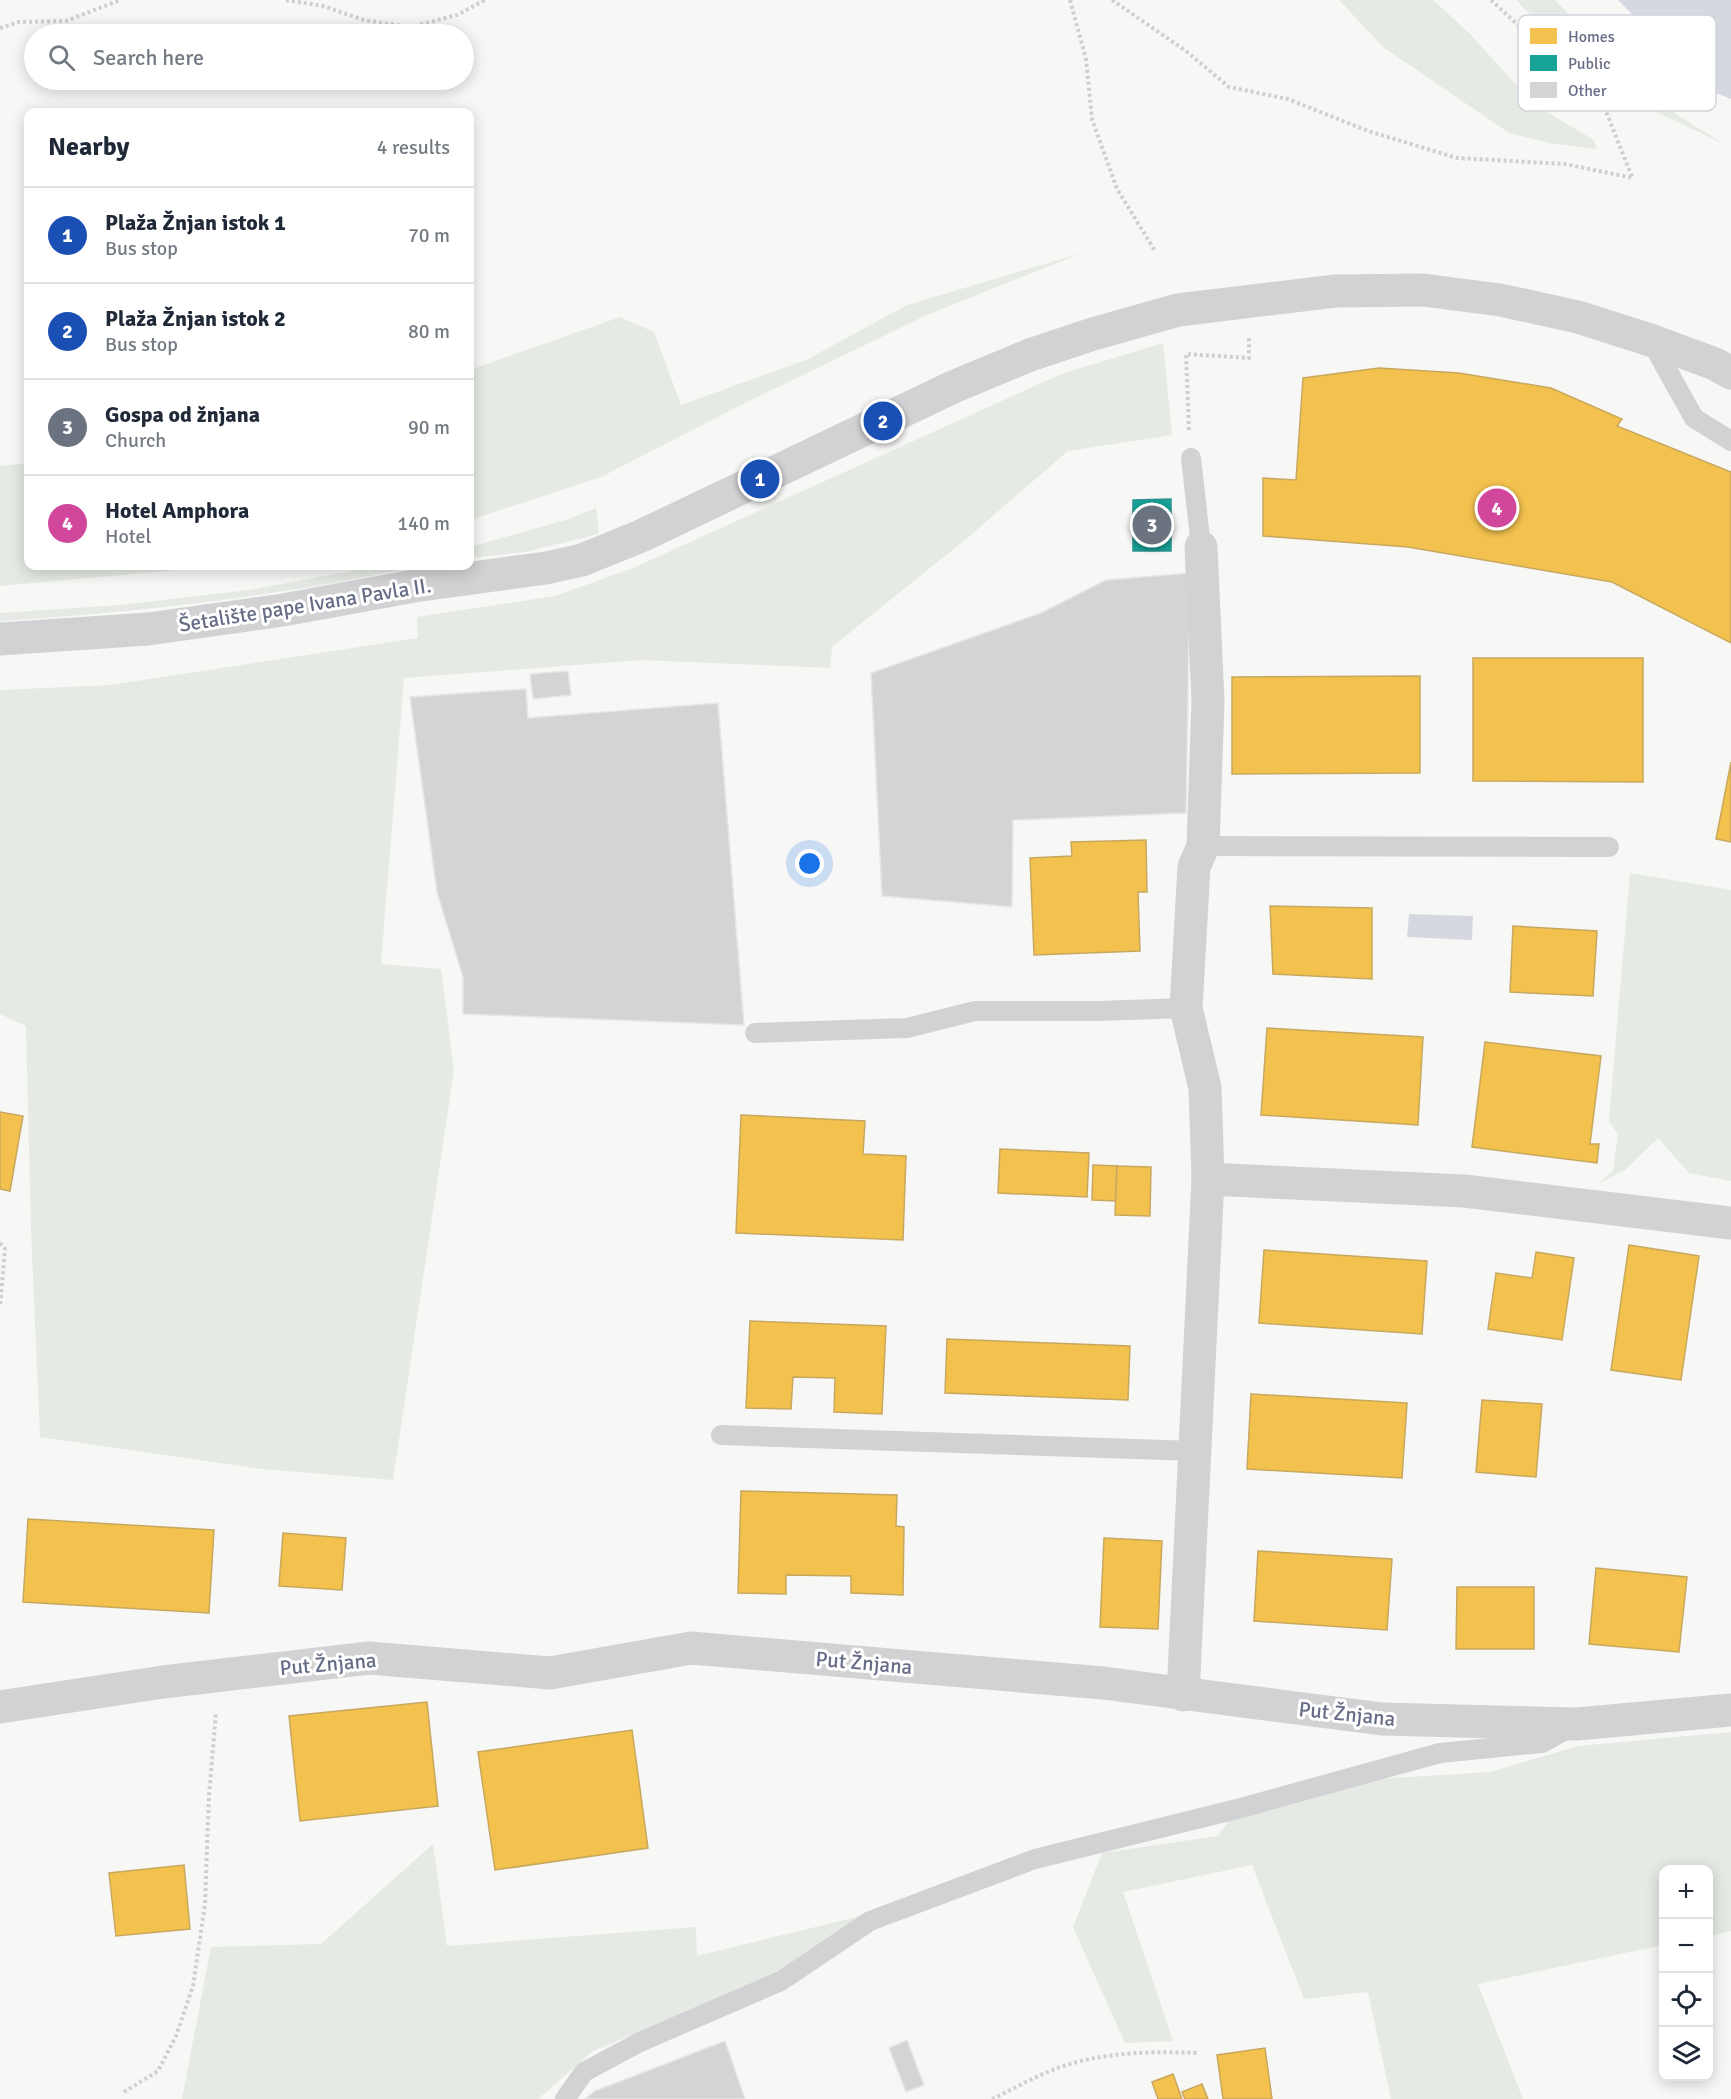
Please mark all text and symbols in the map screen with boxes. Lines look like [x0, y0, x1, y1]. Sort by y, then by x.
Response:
legend [1518, 15, 1716, 111]
search box [24, 24, 474, 90]
text: Homes [1568, 27, 1615, 47]
icon: search [45, 41, 78, 74]
text: Search here [93, 44, 204, 71]
text: Public [1568, 54, 1611, 74]
text: Other [1568, 81, 1607, 101]
text: Nearby [48, 131, 129, 163]
text: 4 results [377, 135, 450, 160]
text: Plaža Žnjan istok 1 [105, 209, 286, 236]
text: 1 [62, 223, 73, 248]
text: 70 m [408, 223, 450, 248]
text: Bus stop [105, 236, 178, 261]
text: Plaža Žnjan istok 2 [105, 305, 286, 332]
text: 2 [62, 319, 73, 344]
text: 80 m [408, 319, 450, 344]
text: Bus stop [105, 332, 178, 357]
pin: 2 [864, 398, 902, 444]
text: Gospa od žnjana [105, 401, 260, 428]
text: 3 [62, 415, 73, 440]
text: 90 m [408, 415, 450, 440]
text: Church [105, 428, 166, 453]
pin: 1 [740, 456, 780, 502]
pin: 4 [1478, 486, 1516, 530]
text: Hotel Amphora [105, 497, 249, 524]
pin: 3 [1132, 502, 1172, 548]
text: 4 [62, 511, 73, 536]
text: 140 m [397, 511, 450, 536]
text: Hotel [105, 524, 151, 549]
street label: Šetalište pape Ivana Pavla II. [177, 572, 433, 638]
your location [795, 849, 824, 878]
street label: Put Žnjana [815, 1646, 913, 1680]
street label: Put Žnjana [279, 1647, 377, 1681]
street label: Put Žnjana [1297, 1696, 1397, 1732]
map controls [1659, 1865, 1713, 2081]
button: + [1659, 1865, 1713, 1919]
button: − [1659, 1919, 1713, 1973]
button: locate [1659, 1973, 1713, 2027]
button: layers [1659, 2027, 1713, 2081]

